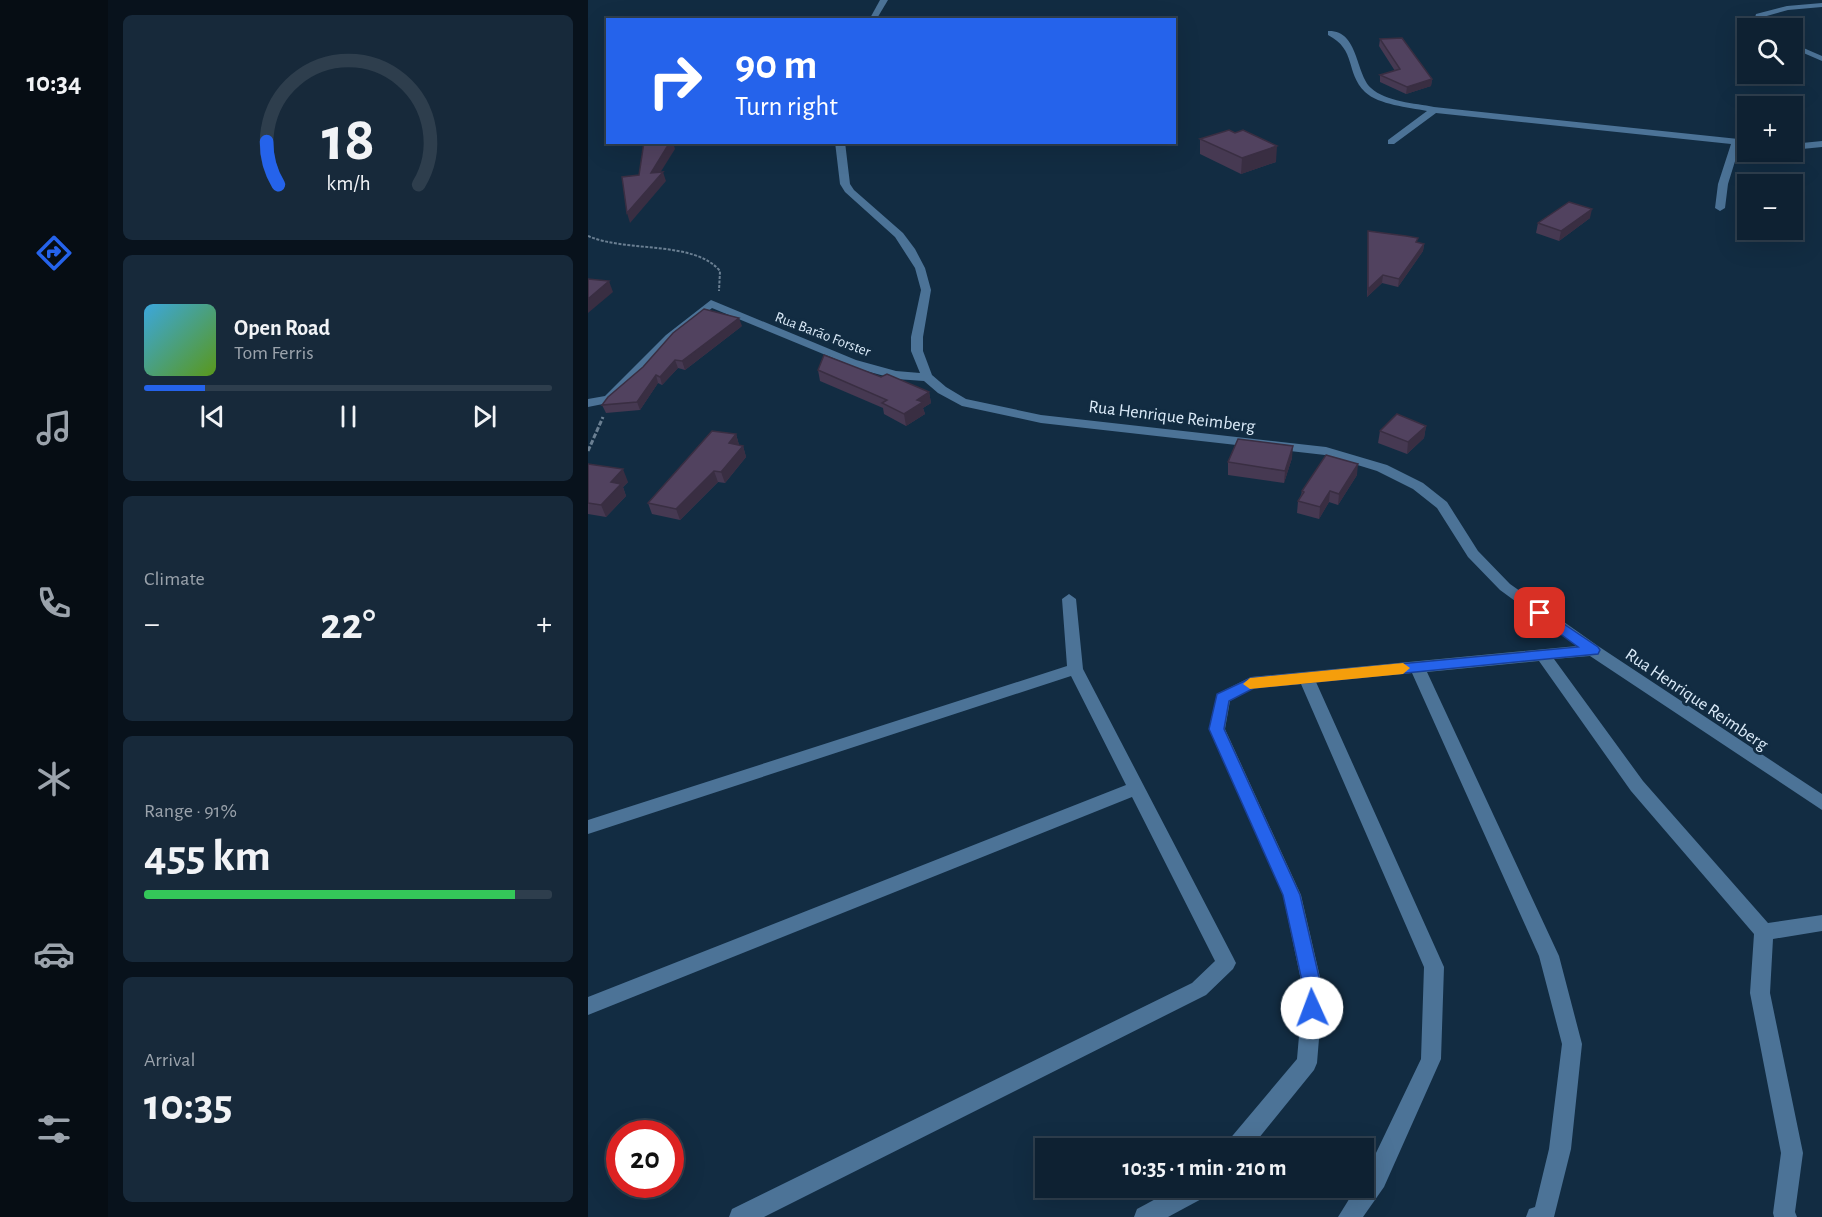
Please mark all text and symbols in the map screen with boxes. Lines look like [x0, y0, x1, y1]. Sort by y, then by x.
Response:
map controls [1737, 18, 1803, 240]
button: search [1737, 18, 1803, 84]
icon: right [636, 42, 714, 120]
text: 90 m [735, 44, 817, 86]
text: 10:34 [26, 69, 82, 96]
text: Turn right [735, 93, 838, 120]
button: + [1737, 96, 1803, 162]
text: 18 [321, 109, 375, 171]
text: km/h [326, 173, 370, 194]
button: − [1737, 174, 1803, 240]
icon: directions [33, 232, 75, 274]
street label: Rua Barão Forster [773, 309, 873, 360]
text: Open Road [234, 317, 330, 339]
text: Tom Ferris [234, 343, 314, 363]
street label: Rua Henrique Reimberg [1088, 398, 1256, 436]
icon: previous [196, 400, 229, 433]
icon: pause [332, 400, 365, 433]
icon: next [468, 400, 501, 433]
icon: music [33, 407, 75, 449]
text: Climate [144, 569, 205, 589]
icon: phone [33, 582, 75, 624]
pin [1514, 587, 1565, 638]
icon: arrive [1523, 596, 1556, 629]
text: 22° [320, 602, 376, 647]
text: − [144, 608, 160, 641]
text: + [536, 608, 552, 641]
street label: Rua Henrique Reimberg [1622, 645, 1771, 754]
icon: climate [33, 758, 75, 800]
text: Range · 91% [144, 801, 237, 821]
text: 455 km [144, 834, 271, 879]
icon: car [33, 933, 75, 975]
position arrow [1280, 976, 1344, 1040]
text: Arrival [144, 1050, 195, 1070]
text: 10:35 [144, 1083, 233, 1128]
icon: filters [33, 1108, 75, 1150]
speed limit sign: 20 [606, 1120, 684, 1198]
text: 10:35 · 1 min · 210 m [1123, 1157, 1286, 1179]

